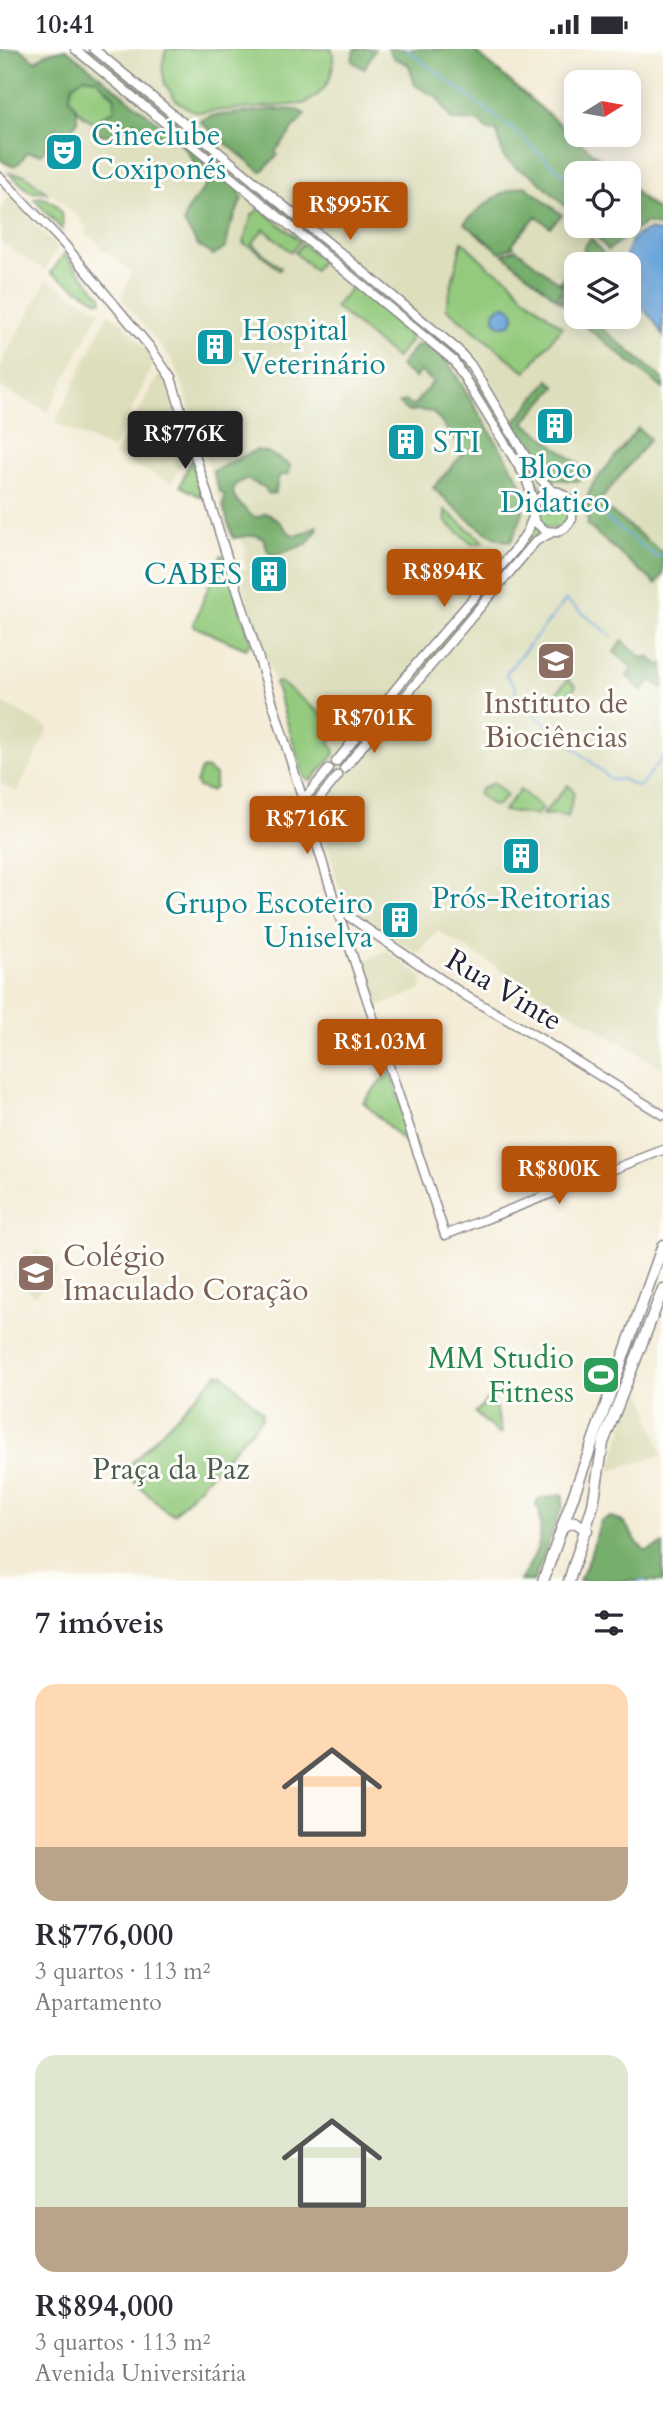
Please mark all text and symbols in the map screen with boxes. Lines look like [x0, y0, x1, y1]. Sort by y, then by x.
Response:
text: 10:41 [35, 7, 96, 42]
north arrow [564, 70, 640, 147]
map controls [564, 70, 641, 329]
place label: Cineclube Coxiponés [91, 115, 226, 190]
theatre icon: Cineclube Coxiponés [43, 131, 85, 173]
button: locate [564, 161, 641, 238]
pin: R$995K [293, 183, 407, 242]
text: R$995K [309, 189, 391, 220]
button: layers [564, 252, 641, 329]
place label: Hospital Veterinário [242, 310, 386, 385]
building icon: Hospital Veterinário [194, 326, 236, 368]
building icon: Bloco Didatico [534, 405, 576, 447]
pin: R$776K [128, 411, 242, 471]
text: R$776K [144, 418, 226, 449]
building icon: STI [385, 421, 427, 463]
place label: STI [433, 422, 480, 463]
place label: Bloco Didatico [500, 448, 610, 523]
pin: R$894K [387, 549, 501, 609]
building icon: CABES [248, 553, 290, 595]
place label: CABES [144, 554, 242, 595]
text: R$894K [403, 556, 485, 587]
school or university icon: Instituto de Biociências [535, 640, 577, 682]
place label: Instituto de Biociências [484, 683, 628, 758]
pin: R$701K [317, 695, 431, 755]
text: R$701K [333, 702, 415, 733]
pin: R$716K [250, 797, 364, 856]
text: R$716K [266, 803, 348, 834]
building icon: Prós-Reitorias [500, 835, 542, 877]
place label: Prós-Reitorias [431, 878, 611, 919]
place label: Grupo Escoteiro Uniselva [164, 883, 373, 958]
building icon: Grupo Escoteiro Uniselva [379, 899, 421, 941]
street label: Rua Vinte [438, 939, 570, 1041]
pin: R$1.03M [315, 1019, 445, 1079]
text: R$1.03M [333, 1026, 427, 1057]
pin: R$800K [502, 1147, 616, 1206]
text: R$800K [518, 1153, 600, 1184]
place label: Colégio Imaculado Coração [63, 1236, 309, 1311]
school or university icon: Colégio Imaculado Coração [15, 1252, 57, 1294]
place label: MM Studio Fitness [428, 1338, 574, 1413]
sports icon: MM Studio Fitness [580, 1354, 622, 1396]
park label: Praça da Paz [92, 1449, 250, 1490]
text: 7 imóveis [35, 1603, 164, 1644]
icon: filters [590, 1604, 628, 1642]
icon: home [269, 1729, 395, 1855]
text: R$776,000 [35, 1915, 173, 1956]
text: 3 quartos · 113 m² [35, 1956, 210, 1987]
text: Apartamento [35, 1987, 162, 2018]
icon: home [269, 2100, 395, 2226]
text: R$894,000 [35, 2286, 173, 2327]
text: 3 quartos · 113 m² [35, 2327, 210, 2358]
text: Avenida Universitária [35, 2358, 246, 2389]

